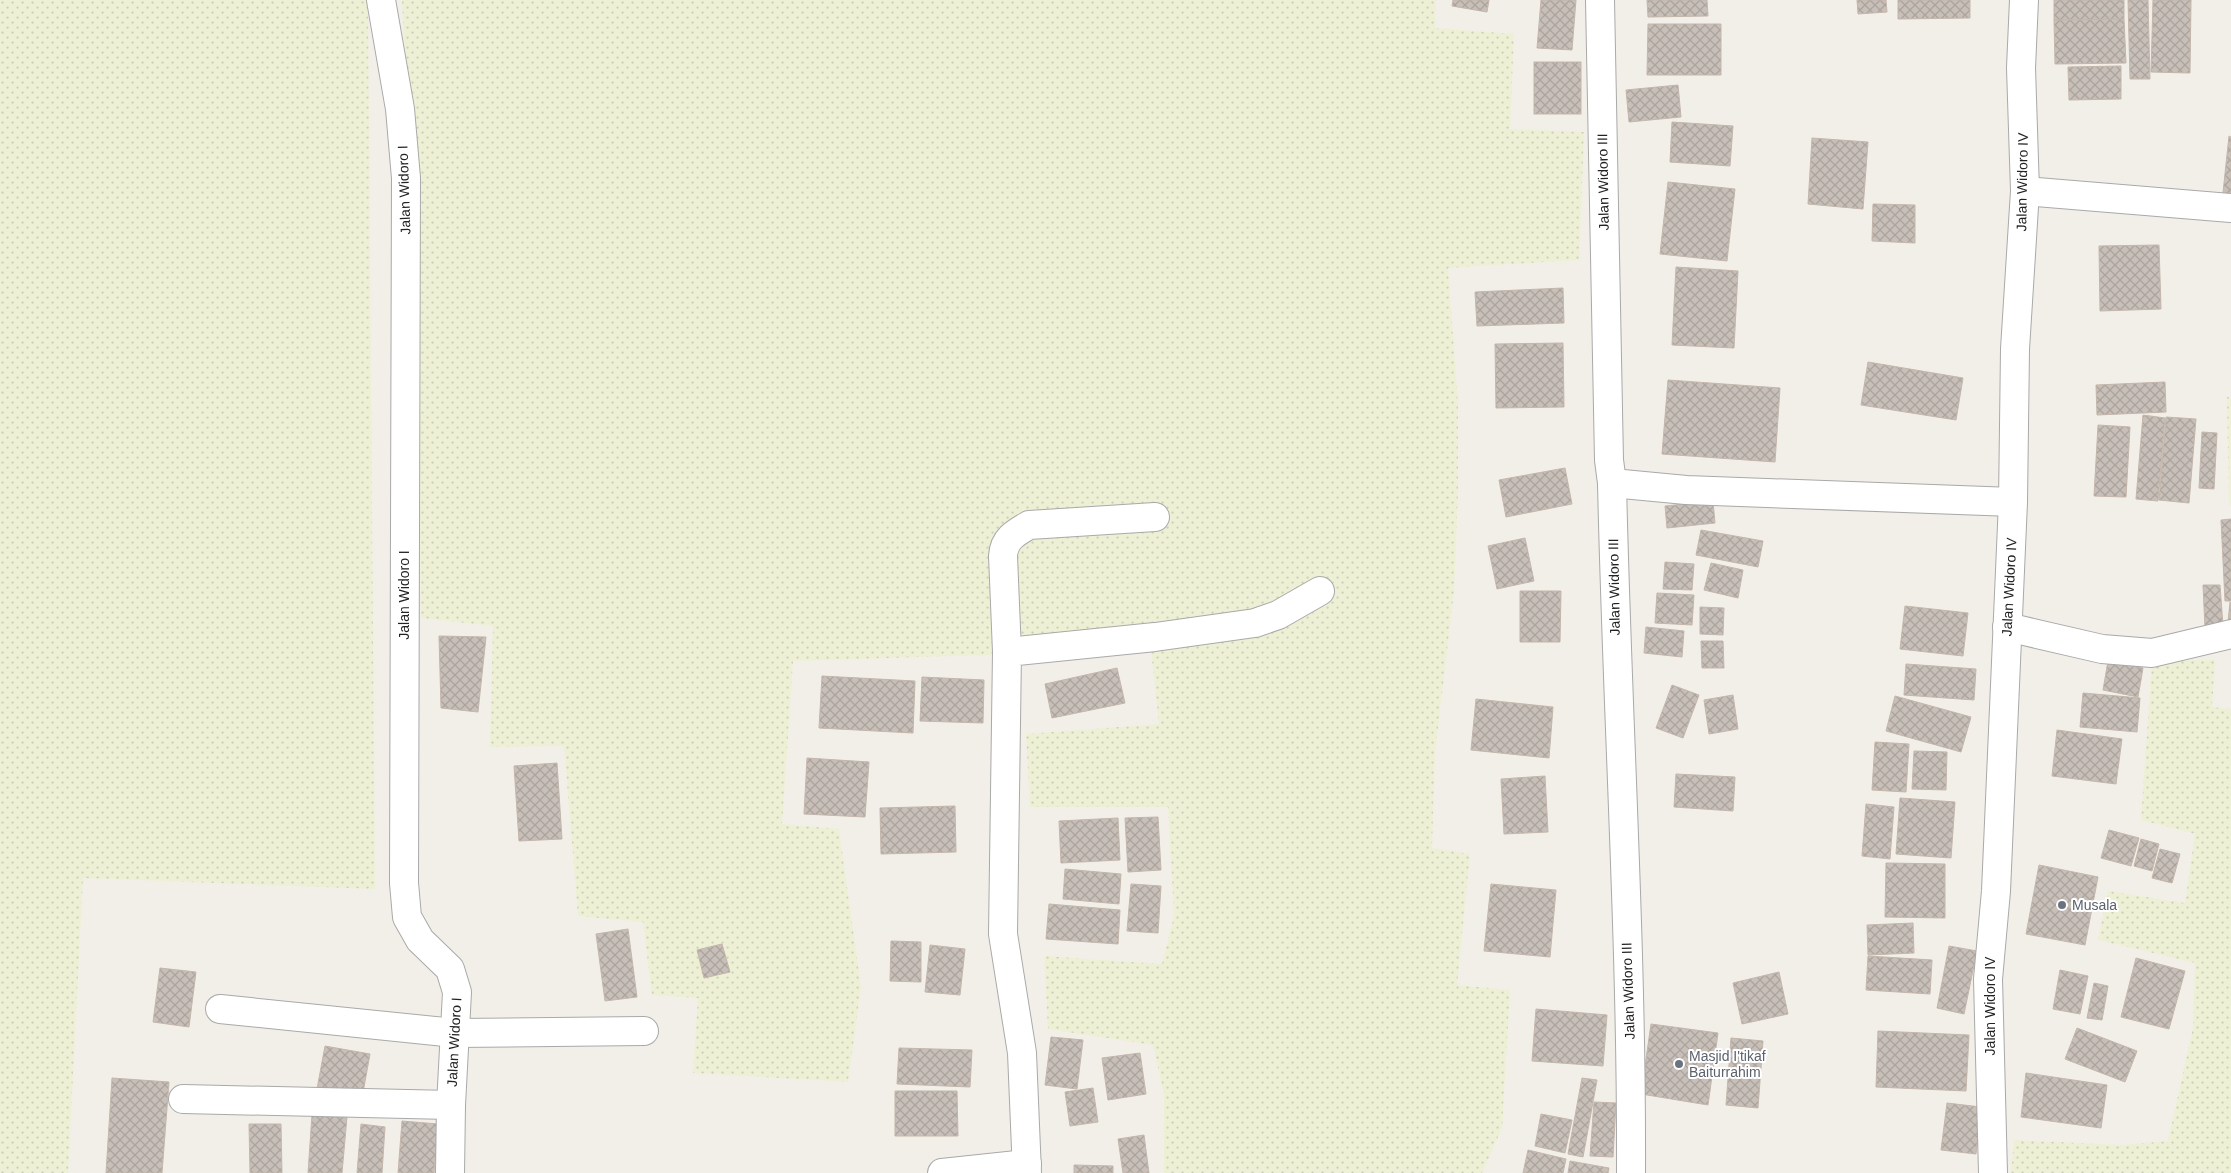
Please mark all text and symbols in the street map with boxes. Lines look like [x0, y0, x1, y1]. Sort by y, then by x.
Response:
street label: Jalan Widoro IV [2013, 132, 2031, 232]
street label: Jalan Widoro III [1594, 133, 1612, 231]
street label: Jalan Widoro I [394, 145, 414, 235]
street label: Jalan Widoro IV [1998, 537, 2020, 637]
street label: Jalan Widoro III [1605, 538, 1623, 636]
street label: Jalan Widoro I [396, 550, 412, 640]
place label: Musala [2072, 897, 2117, 913]
marker: Musala [2056, 899, 2068, 911]
street label: Jalan Widoro III [1618, 942, 1638, 1040]
street label: Jalan Widoro IV [1982, 956, 1998, 1055]
street label: Jalan Widoro I [444, 997, 464, 1087]
place label: Masjid I'tikaf Baiturrahim [1689, 1048, 1766, 1080]
marker: Masjid I'tikaf Baiturrahim [1673, 1058, 1685, 1070]

